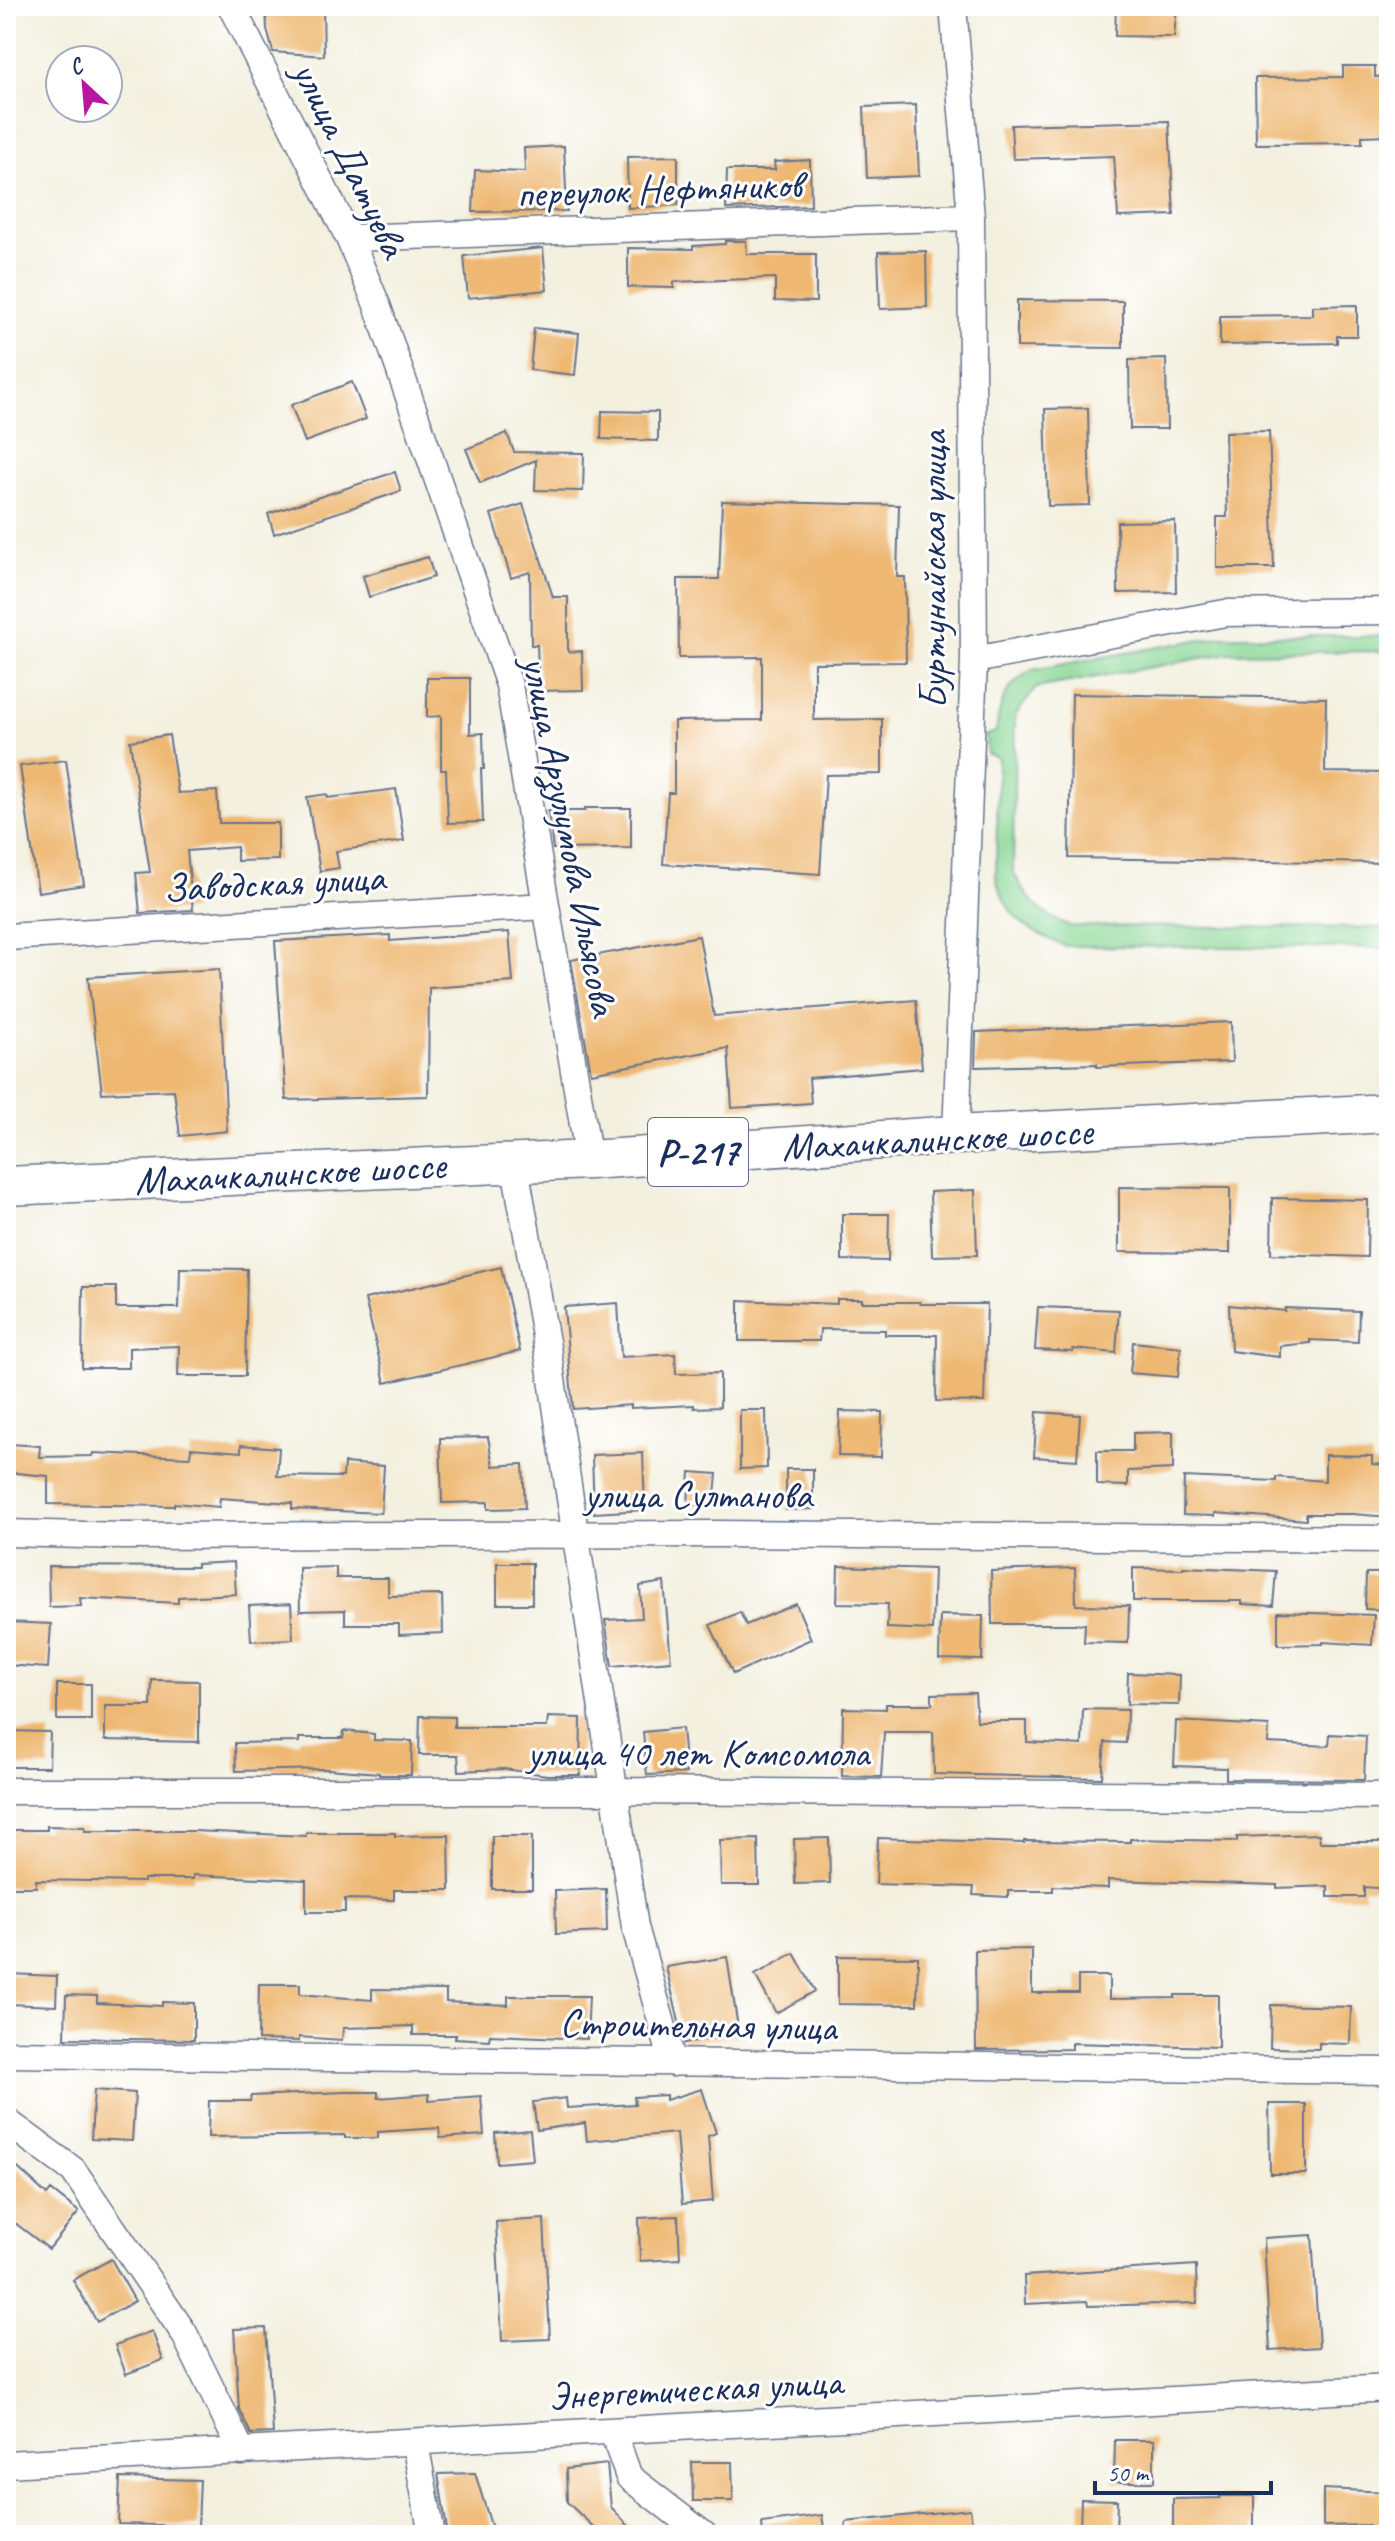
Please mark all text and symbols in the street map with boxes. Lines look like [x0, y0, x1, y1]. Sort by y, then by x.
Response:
north arrow [44, 44, 124, 124]
text: С [65, 51, 90, 82]
street label: улица Датуева [280, 52, 420, 268]
street label: переулок Нефтяников [516, 159, 810, 219]
street label: Буртунайская улица [908, 428, 958, 709]
street label: улица Арзулумова Ильясова [510, 650, 630, 1022]
street label: Заводская улица [162, 852, 389, 914]
street label: Махачкалинское шоссе [781, 1106, 1097, 1172]
road number: Р-217 [648, 1118, 748, 1186]
street label: Махачкалинское шоссе [134, 1140, 450, 1206]
street label: улица Султанова [582, 1470, 815, 1520]
street label: улица 40 лет Комсомола [525, 1728, 872, 1778]
street label: Строительная улица [559, 1998, 840, 2052]
street label: Энергетическая улица [547, 2356, 847, 2422]
scale bar [1095, 2445, 1271, 2495]
text: 50 m [1107, 2458, 1150, 2488]

